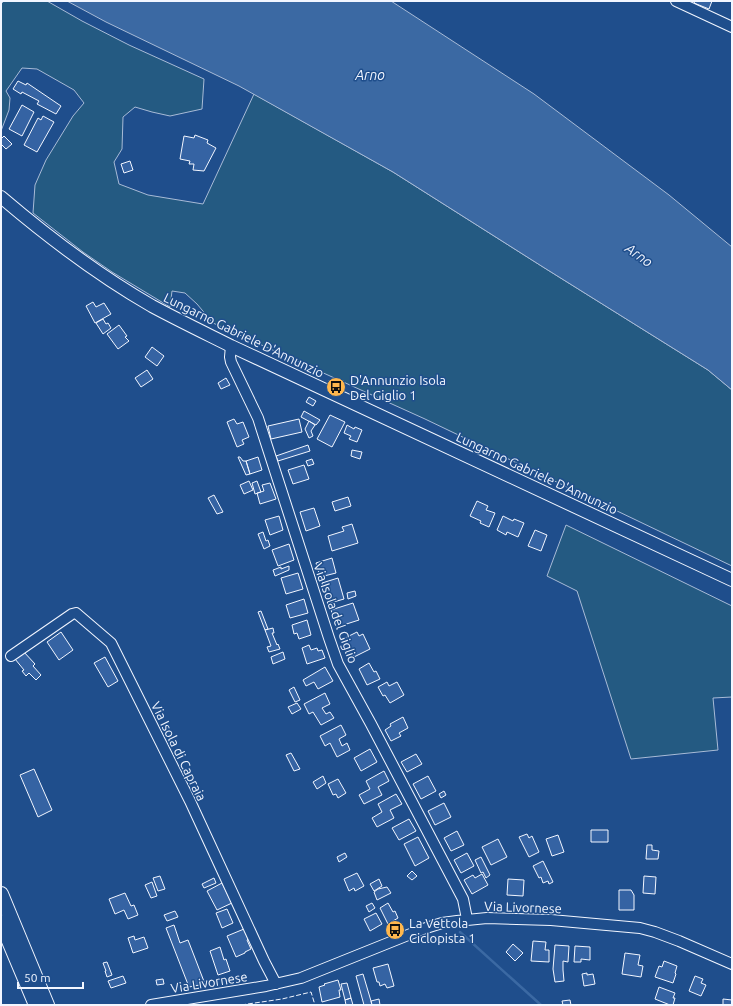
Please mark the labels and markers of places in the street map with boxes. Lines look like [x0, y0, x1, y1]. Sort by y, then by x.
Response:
place label: D'Annunzio Isola Del Giglio 1 [350, 373, 446, 402]
bus stop icon: D'Annunzio Isola Del Giglio 1 [325, 376, 347, 398]
place label: La Vettola Ciclopista 1 [409, 916, 476, 945]
bus stop icon: La Vettola Ciclopista 1 [384, 919, 406, 941]

